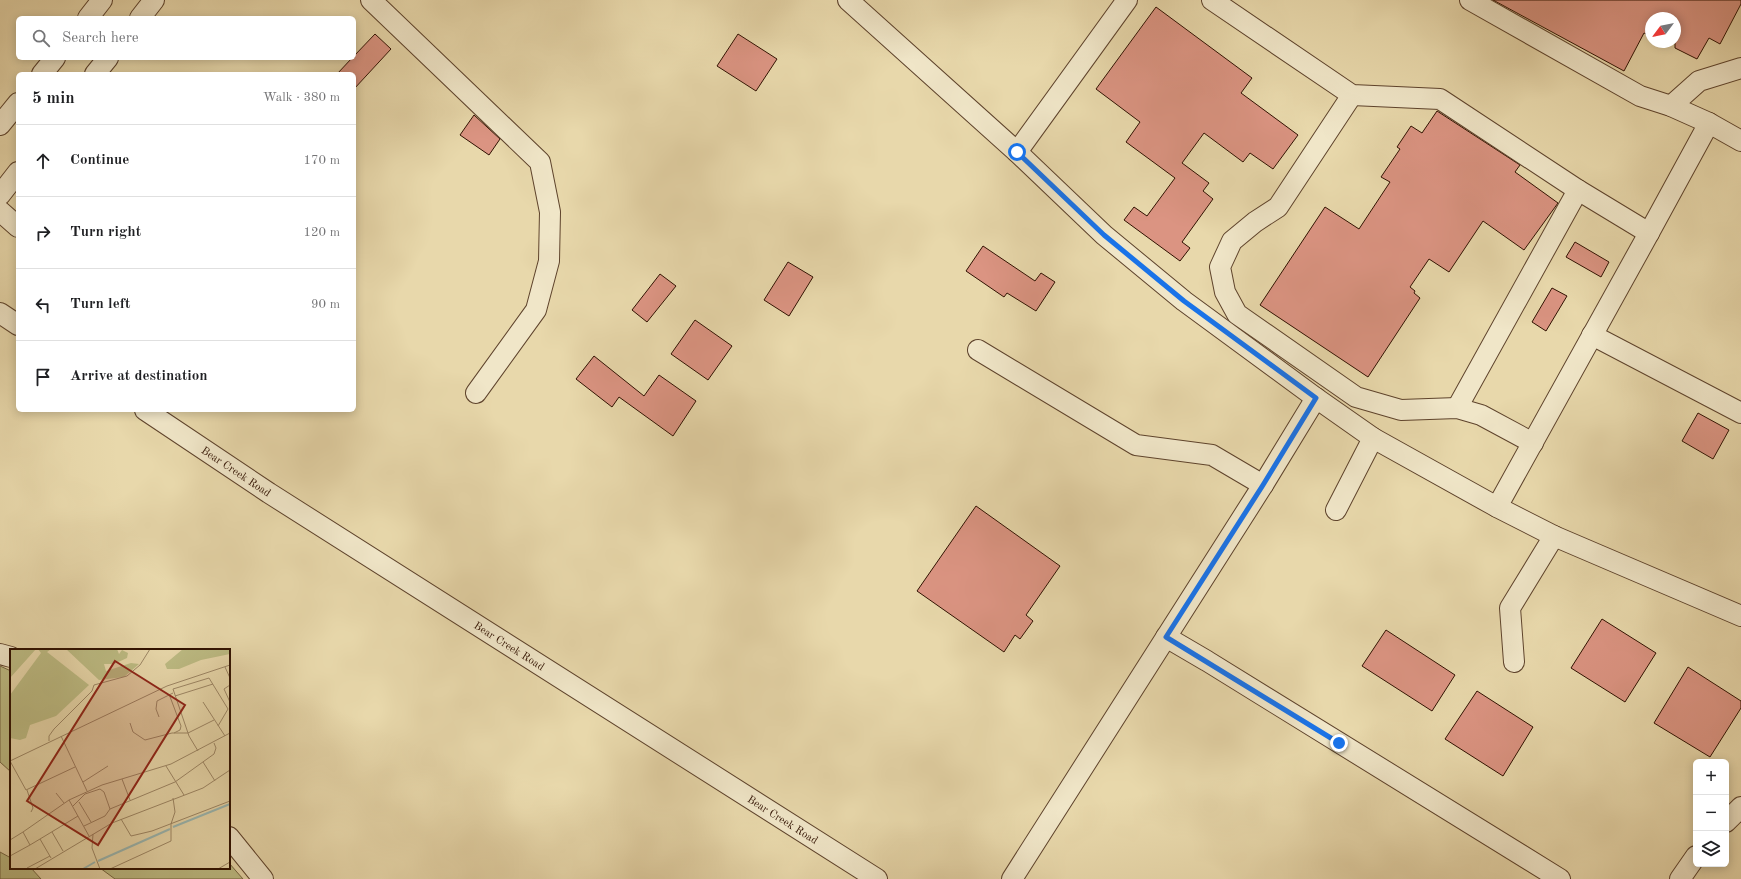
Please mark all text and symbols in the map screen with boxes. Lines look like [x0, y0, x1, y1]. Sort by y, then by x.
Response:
north arrow [1645, 12, 1681, 48]
search box [16, 16, 356, 60]
icon: search [30, 27, 52, 49]
text: Search here [62, 31, 139, 46]
text: 5 min [32, 90, 75, 107]
text: Walk · 380 m [263, 91, 340, 104]
route start [1008, 143, 1026, 161]
icon: ahead [32, 150, 54, 172]
text: Continue [70, 153, 129, 168]
text: 170 m [303, 154, 340, 167]
icon: right [32, 222, 54, 244]
text: Turn right [70, 225, 141, 240]
text: 120 m [303, 226, 340, 239]
icon: left [32, 294, 54, 316]
text: Turn left [70, 297, 130, 312]
text: 90 m [311, 298, 340, 311]
icon: arrive [32, 366, 54, 388]
text: Arrive at destination [70, 369, 208, 384]
street label: Bear Creek Road [199, 445, 273, 500]
street label: Bear Creek Road [471, 621, 546, 673]
inset map [10, 649, 230, 869]
route end [1330, 734, 1348, 752]
map controls [1693, 759, 1729, 867]
button: + [1693, 759, 1729, 795]
street label: Bear Creek Road [745, 794, 820, 847]
button: − [1693, 795, 1729, 831]
button: layers [1693, 831, 1729, 867]

